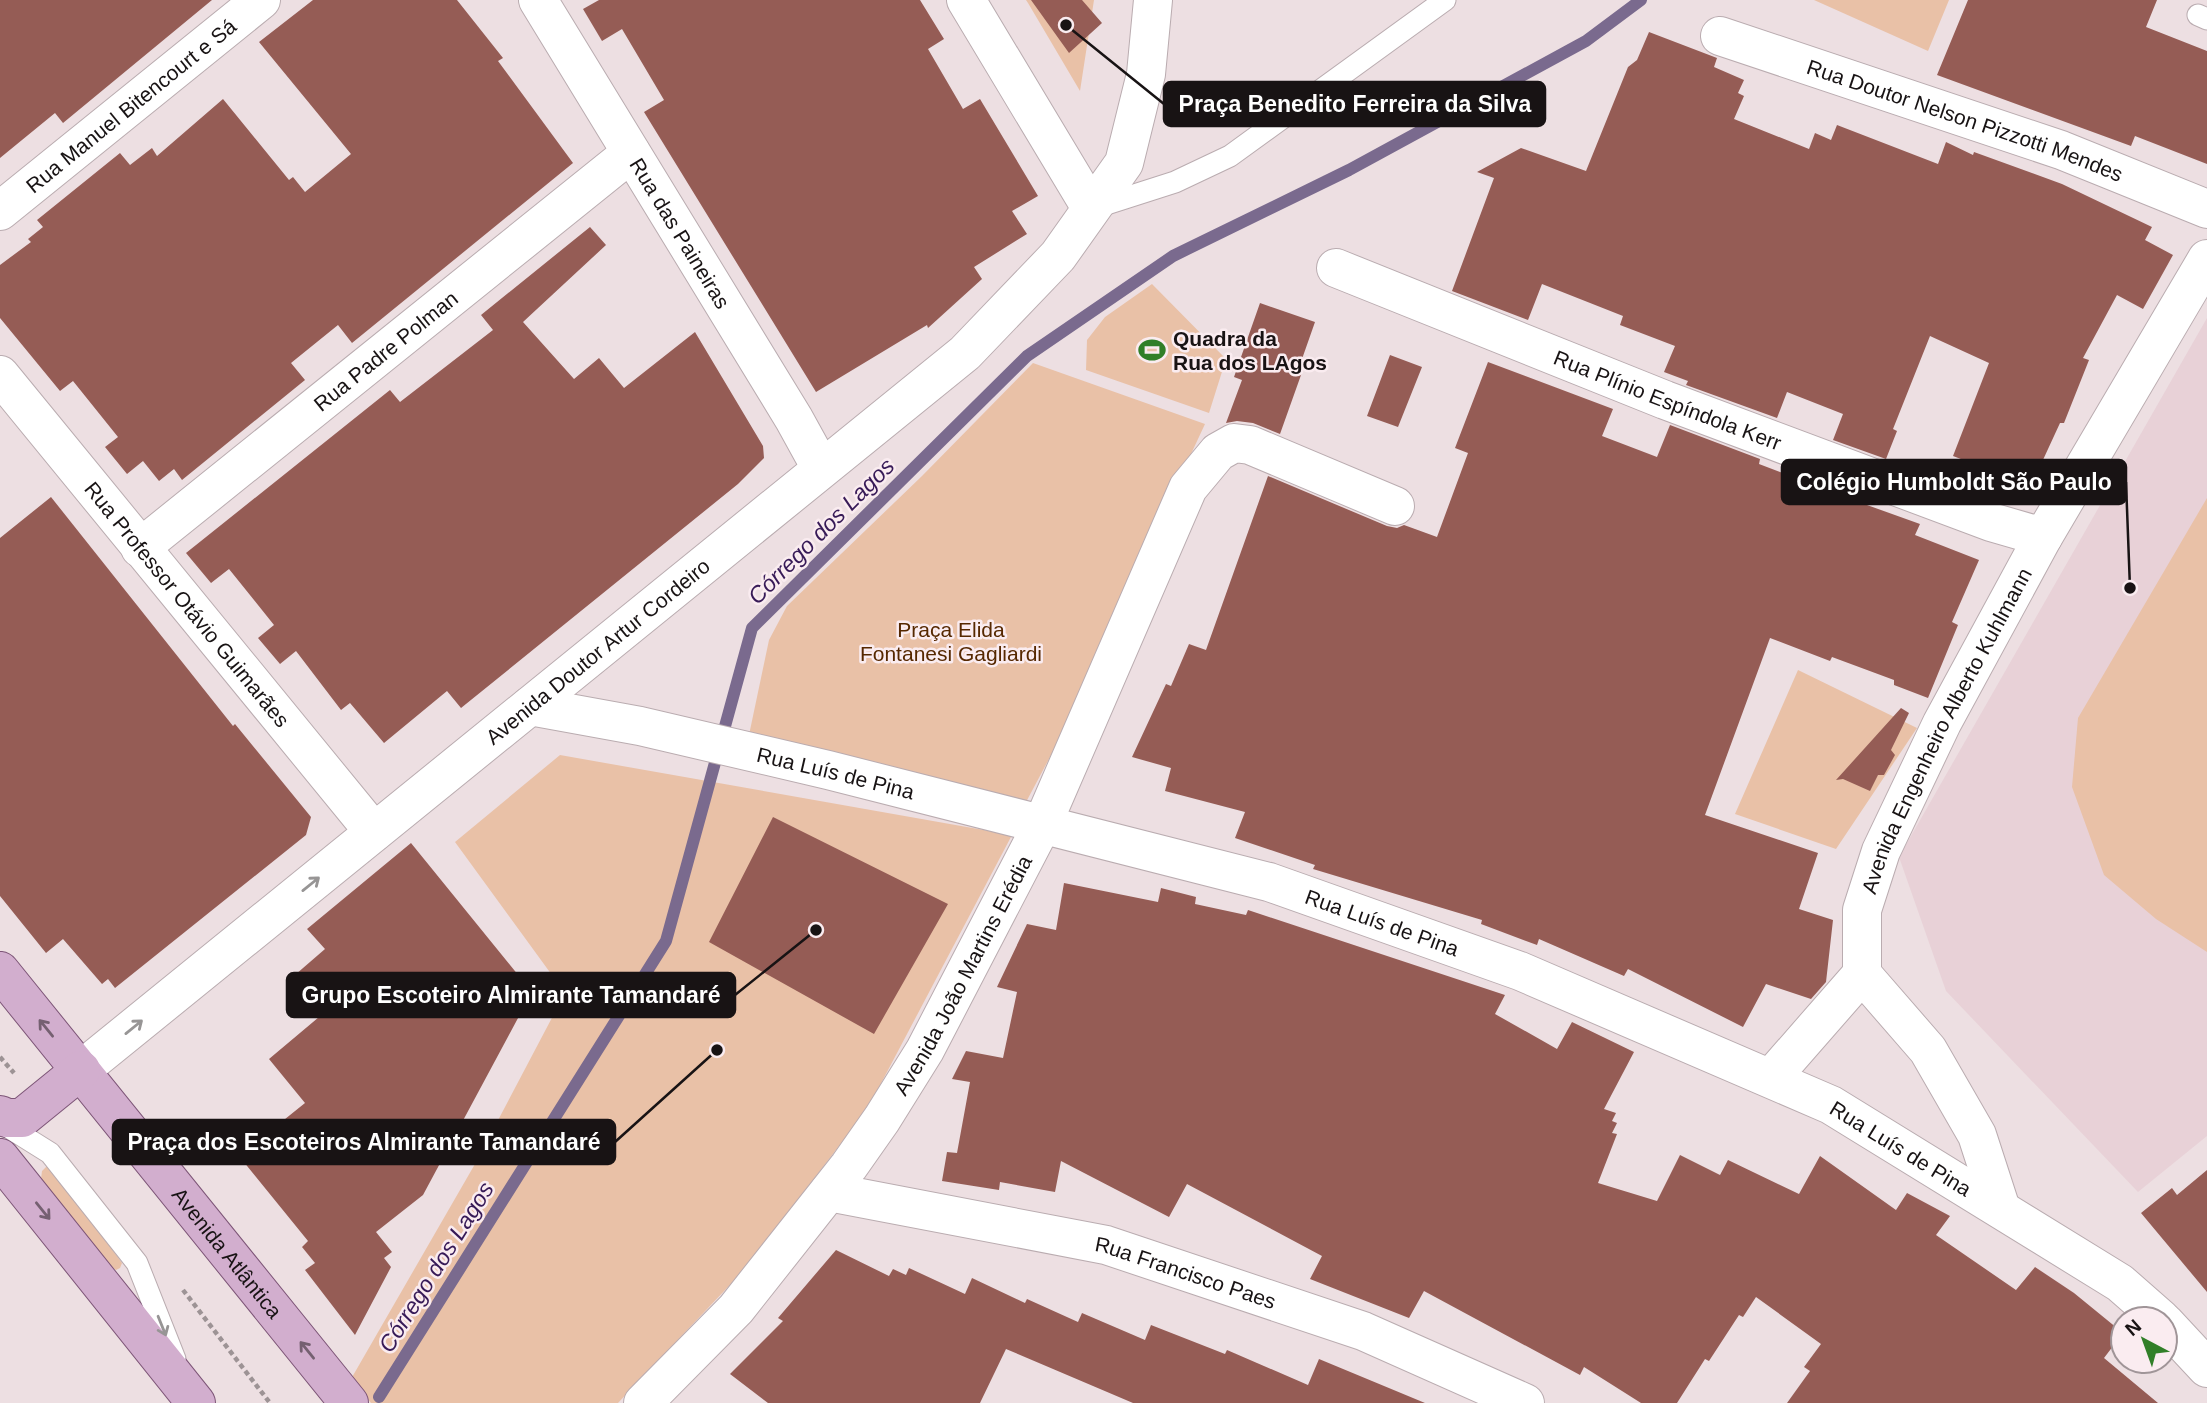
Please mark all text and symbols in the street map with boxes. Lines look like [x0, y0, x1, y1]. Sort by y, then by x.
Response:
street label: Rua Manuel Bitencourt e Sá [21, 14, 240, 197]
street label: Rua Doutor Nelson Pizzotti Mendes [1804, 54, 2126, 185]
callout: Praça Benedito Ferreira da Silva [1164, 82, 1545, 126]
text: Praça Benedito Ferreira da Silva [1179, 91, 1532, 117]
street label: Rua das Paineiras [626, 154, 735, 312]
street label: Rua Padre Polman [309, 286, 462, 415]
place label: Quadra da Rua dos LAgos [1173, 327, 1327, 374]
sports icon: Quadra da Rua dos LAgos [1137, 335, 1167, 365]
street label: Rua Plínio Espíndola Kerr [1551, 345, 1785, 454]
water label: Córrego dos Lagos [743, 452, 900, 609]
callout: Colégio Humboldt São Paulo [1782, 460, 2126, 504]
text: Colégio Humboldt São Paulo [1796, 469, 2112, 495]
street label: Rua Professor Otávio Guimarães [81, 477, 294, 731]
street label: Avenida Doutor Artur Cordeiro [481, 554, 714, 749]
street label: Avenida Engenheiro Alberto Kuhlmann [1857, 564, 2036, 896]
park label: Praça Elida Fontanesi Gagliardi [860, 618, 1042, 665]
street label: Rua Luís de Pina [755, 742, 917, 803]
street label: Avenida João Martins Erédia [889, 851, 1036, 1099]
one-way arrow [301, 877, 320, 892]
street label: Rua Luís de Pina [1302, 884, 1462, 960]
callout: Grupo Escoteiro Almirante Tamandaré [287, 973, 735, 1017]
text: Grupo Escoteiro Almirante Tamandaré [301, 982, 721, 1008]
one-way arrow [39, 1019, 54, 1037]
one-way arrow [125, 1019, 143, 1035]
street label: Rua Luís de Pina [1826, 1096, 1976, 1200]
callout: Praça dos Escoteiros Almirante Tamandaré [113, 1120, 615, 1164]
text: Praça dos Escoteiros Almirante Tamandaré [128, 1129, 600, 1155]
water label: Córrego dos Lagos [373, 1177, 499, 1357]
street label: Avenida Atlântica [168, 1183, 287, 1323]
one-way arrow [35, 1201, 50, 1220]
street label: Rua Francisco Paes [1093, 1232, 1279, 1313]
north arrow [2109, 1305, 2179, 1375]
one-way arrow [157, 1315, 170, 1337]
text: N [2121, 1315, 2145, 1340]
one-way arrow [299, 1341, 314, 1359]

